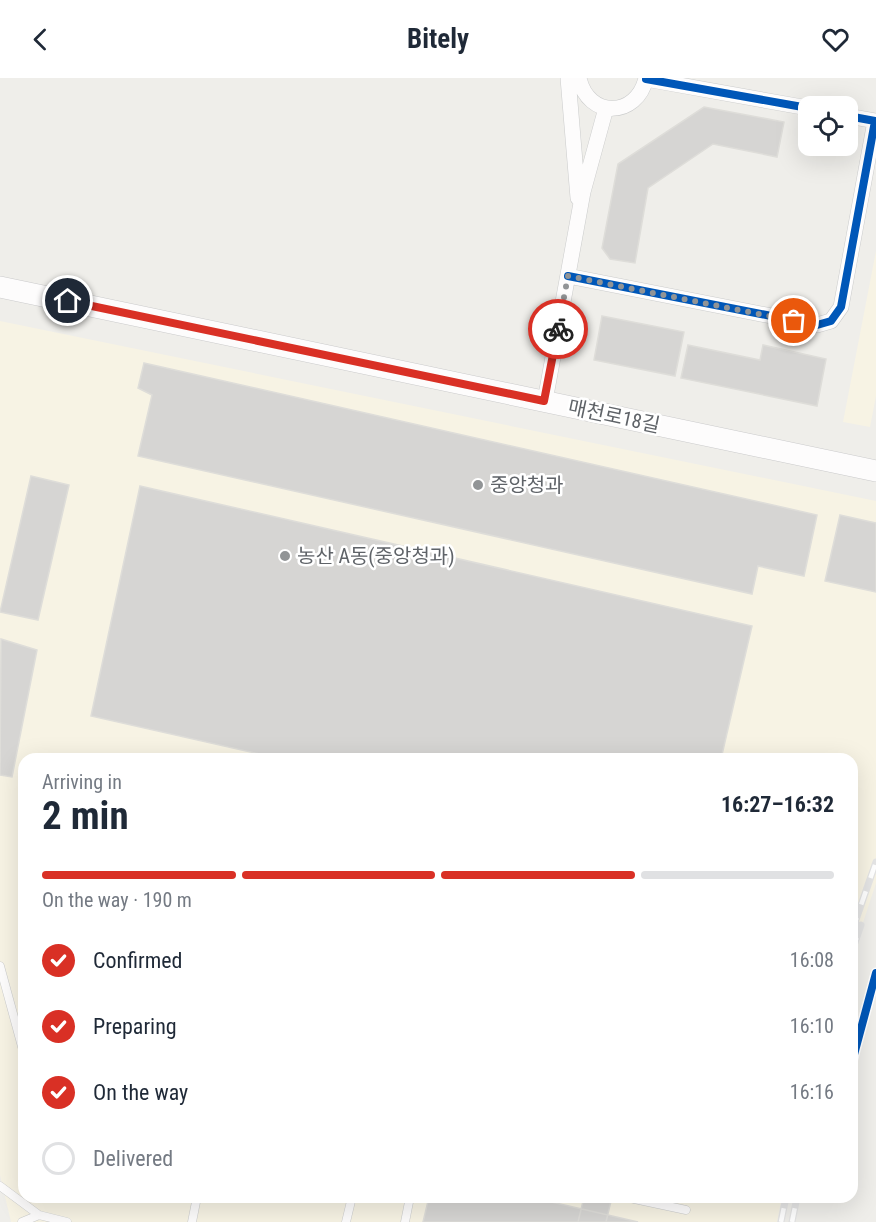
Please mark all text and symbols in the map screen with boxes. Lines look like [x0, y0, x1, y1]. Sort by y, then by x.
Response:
icon: back [24, 23, 57, 56]
text: Bitely [407, 23, 469, 55]
icon: heart [819, 23, 852, 56]
map controls [798, 96, 858, 156]
button: locate [798, 96, 858, 156]
pin [42, 275, 93, 326]
icon: home [51, 284, 84, 317]
pin [768, 295, 819, 346]
courier [528, 299, 588, 359]
icon: bag [777, 304, 810, 337]
icon: bike [542, 313, 575, 346]
street label: 매천로18길 [566, 395, 662, 437]
place label: 중앙청과 [490, 473, 564, 497]
marker: 중앙청과 [471, 478, 485, 492]
place label: 농산 A동(중앙청과) [297, 544, 455, 568]
marker: 농산 A동(중앙청과) [278, 549, 292, 563]
text: Arriving in [42, 770, 122, 794]
text: 16:27–16:32 [721, 792, 834, 817]
text: 2 min [42, 793, 129, 839]
text: On the way · 190 m [42, 888, 192, 912]
icon: check [42, 944, 75, 977]
text: Confirmed [93, 948, 182, 973]
text: 16:08 [790, 948, 834, 972]
icon: check [42, 1010, 75, 1043]
text: Preparing [93, 1014, 177, 1039]
text: 16:10 [790, 1014, 834, 1038]
icon: check [42, 1076, 75, 1109]
text: On the way [93, 1080, 188, 1105]
text: 16:16 [790, 1080, 834, 1104]
text: Delivered [93, 1146, 173, 1171]

